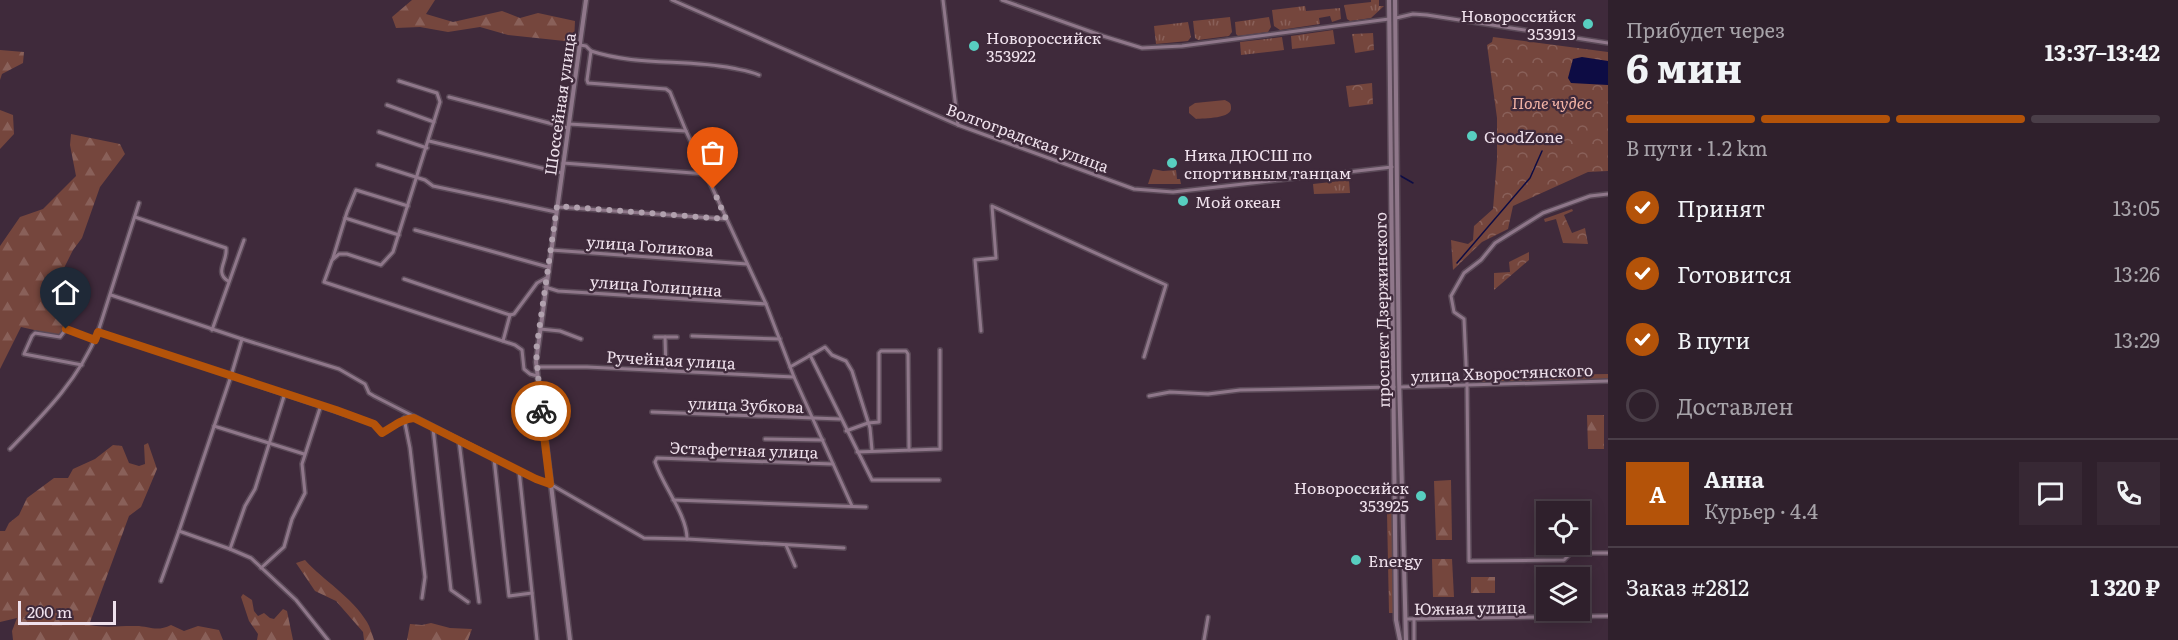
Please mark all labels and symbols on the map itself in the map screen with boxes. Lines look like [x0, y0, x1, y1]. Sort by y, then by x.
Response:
place label: Новороссийск 353913 [1461, 3, 1577, 45]
marker: Новороссийск 353913 [1581, 17, 1595, 31]
place label: Новороссийск 353922 [986, 25, 1102, 67]
street label: Шоссейная улица [537, 31, 581, 177]
marker: Новороссийск 353922 [967, 39, 981, 53]
park label: Поле чудес [1512, 90, 1592, 114]
street label: Волгоградская улица [943, 96, 1113, 178]
place label: GoodZone [1484, 124, 1563, 148]
pin [687, 127, 738, 189]
marker: GoodZone [1465, 129, 1479, 143]
place label: Ника ДЮСШ по спортивным танцам [1184, 142, 1351, 184]
marker: Ника ДЮСШ по спортивным танцам [1165, 156, 1179, 170]
place label: Мой океан [1195, 189, 1281, 213]
marker: Мой океан [1176, 194, 1190, 208]
street label: проспект Дзержинского [1367, 212, 1395, 408]
street label: улица Голикова [586, 229, 715, 261]
pin [40, 267, 91, 329]
street label: улица Голицина [589, 268, 723, 302]
street label: Ручейная улица [606, 344, 737, 374]
street label: улица Хворостянского [1410, 357, 1594, 387]
courier [511, 381, 571, 441]
street label: улица Зубкова [688, 390, 805, 418]
street label: Эстафетная улица [669, 434, 819, 464]
place label: Новороссийск 353925 [1294, 475, 1410, 517]
marker: Новороссийск 353925 [1414, 489, 1428, 503]
place label: Energy [1368, 548, 1423, 572]
marker: Energy [1349, 553, 1363, 567]
street label: Южная улица [1414, 594, 1527, 620]
scale bar [18, 598, 116, 626]

